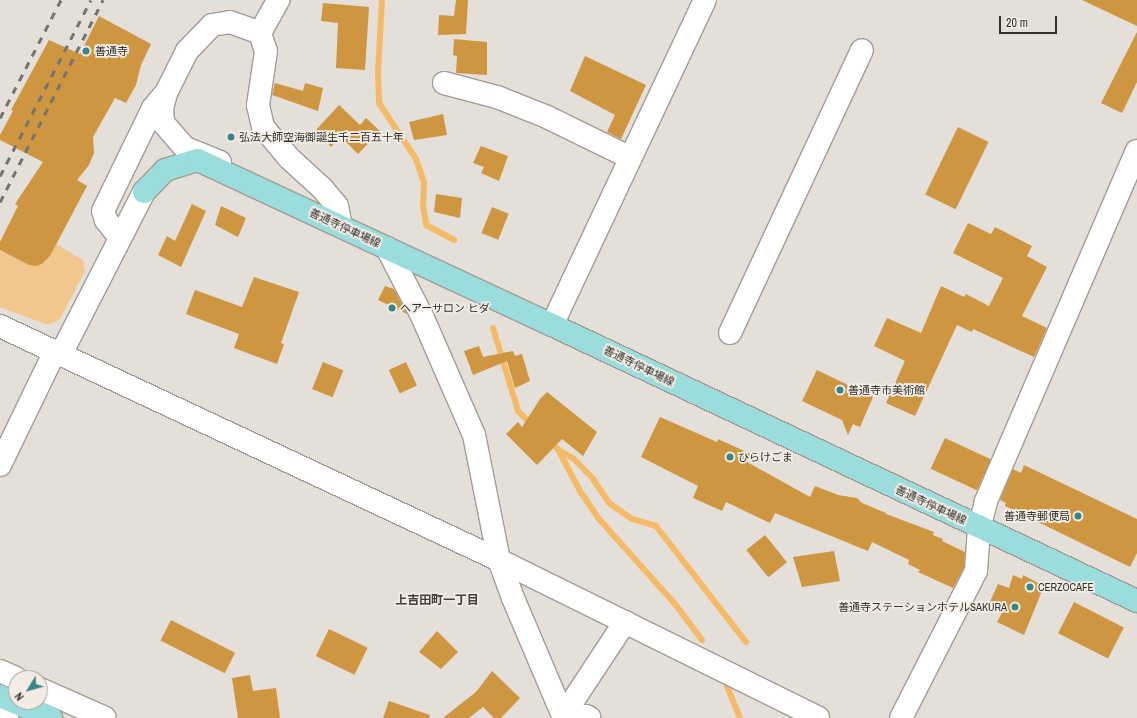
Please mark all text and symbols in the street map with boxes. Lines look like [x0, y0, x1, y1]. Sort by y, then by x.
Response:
scale bar [1001, 8, 1059, 34]
text: 20 m [1006, 15, 1028, 31]
place label: 善通寺 [95, 44, 128, 58]
marker: 善通寺 [80, 45, 92, 57]
place label: 弘法大師空海御誕生千二百五十年 [239, 130, 404, 144]
marker: 弘法大師空海御誕生千二百五十年 [226, 132, 236, 142]
street label: 善通寺停車場線 [307, 206, 383, 250]
place label: ヘアーサロン ヒダ [400, 301, 490, 315]
marker: ヘアーサロン ヒダ [387, 303, 397, 313]
street label: 善通寺停車場線 [602, 343, 676, 389]
place label: 善通寺市美術館 [848, 383, 925, 397]
marker: 善通寺市美術館 [835, 385, 845, 395]
place label: ひらけごま [738, 450, 793, 464]
marker: ひらけごま [725, 452, 735, 462]
street label: 善通寺停車場線 [893, 483, 969, 527]
place label: 善通寺郵便局 [1004, 509, 1070, 523]
marker: 善通寺郵便局 [1073, 511, 1083, 521]
place label: CERZOCAFE [1038, 580, 1094, 594]
marker: CERZOCAFE [1025, 582, 1035, 592]
district label: 上吉田町一丁目 [395, 594, 479, 608]
place label: 善通寺ステーションホテルSAKURA [838, 600, 1007, 614]
marker: 善通寺ステーションホテルSAKURA [1010, 602, 1020, 612]
north arrow [8, 670, 48, 710]
text: N [12, 690, 27, 703]

